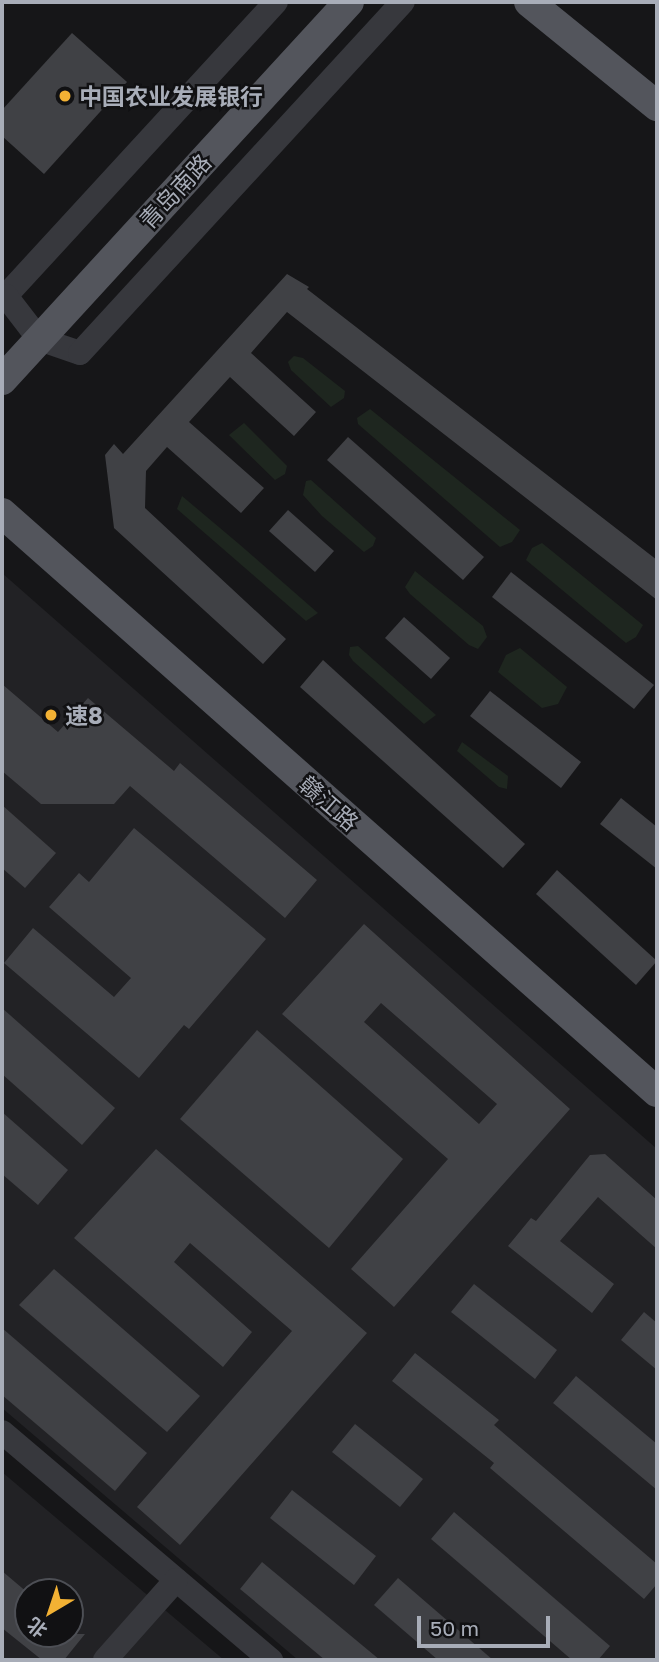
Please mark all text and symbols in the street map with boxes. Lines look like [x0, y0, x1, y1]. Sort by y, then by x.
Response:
place label: 中国农业发展银行 [79, 82, 263, 110]
marker: 中国农业发展银行 [57, 88, 73, 104]
street label: 青岛南路 [134, 148, 216, 234]
place label: 速8 [65, 701, 103, 729]
marker: 速8 [43, 707, 59, 723]
street label: 赣江路 [294, 770, 364, 836]
north arrow [14, 1578, 84, 1648]
scale bar [421, 1602, 554, 1646]
text: 北 [22, 1613, 51, 1643]
text: 50 m [430, 1615, 479, 1641]

